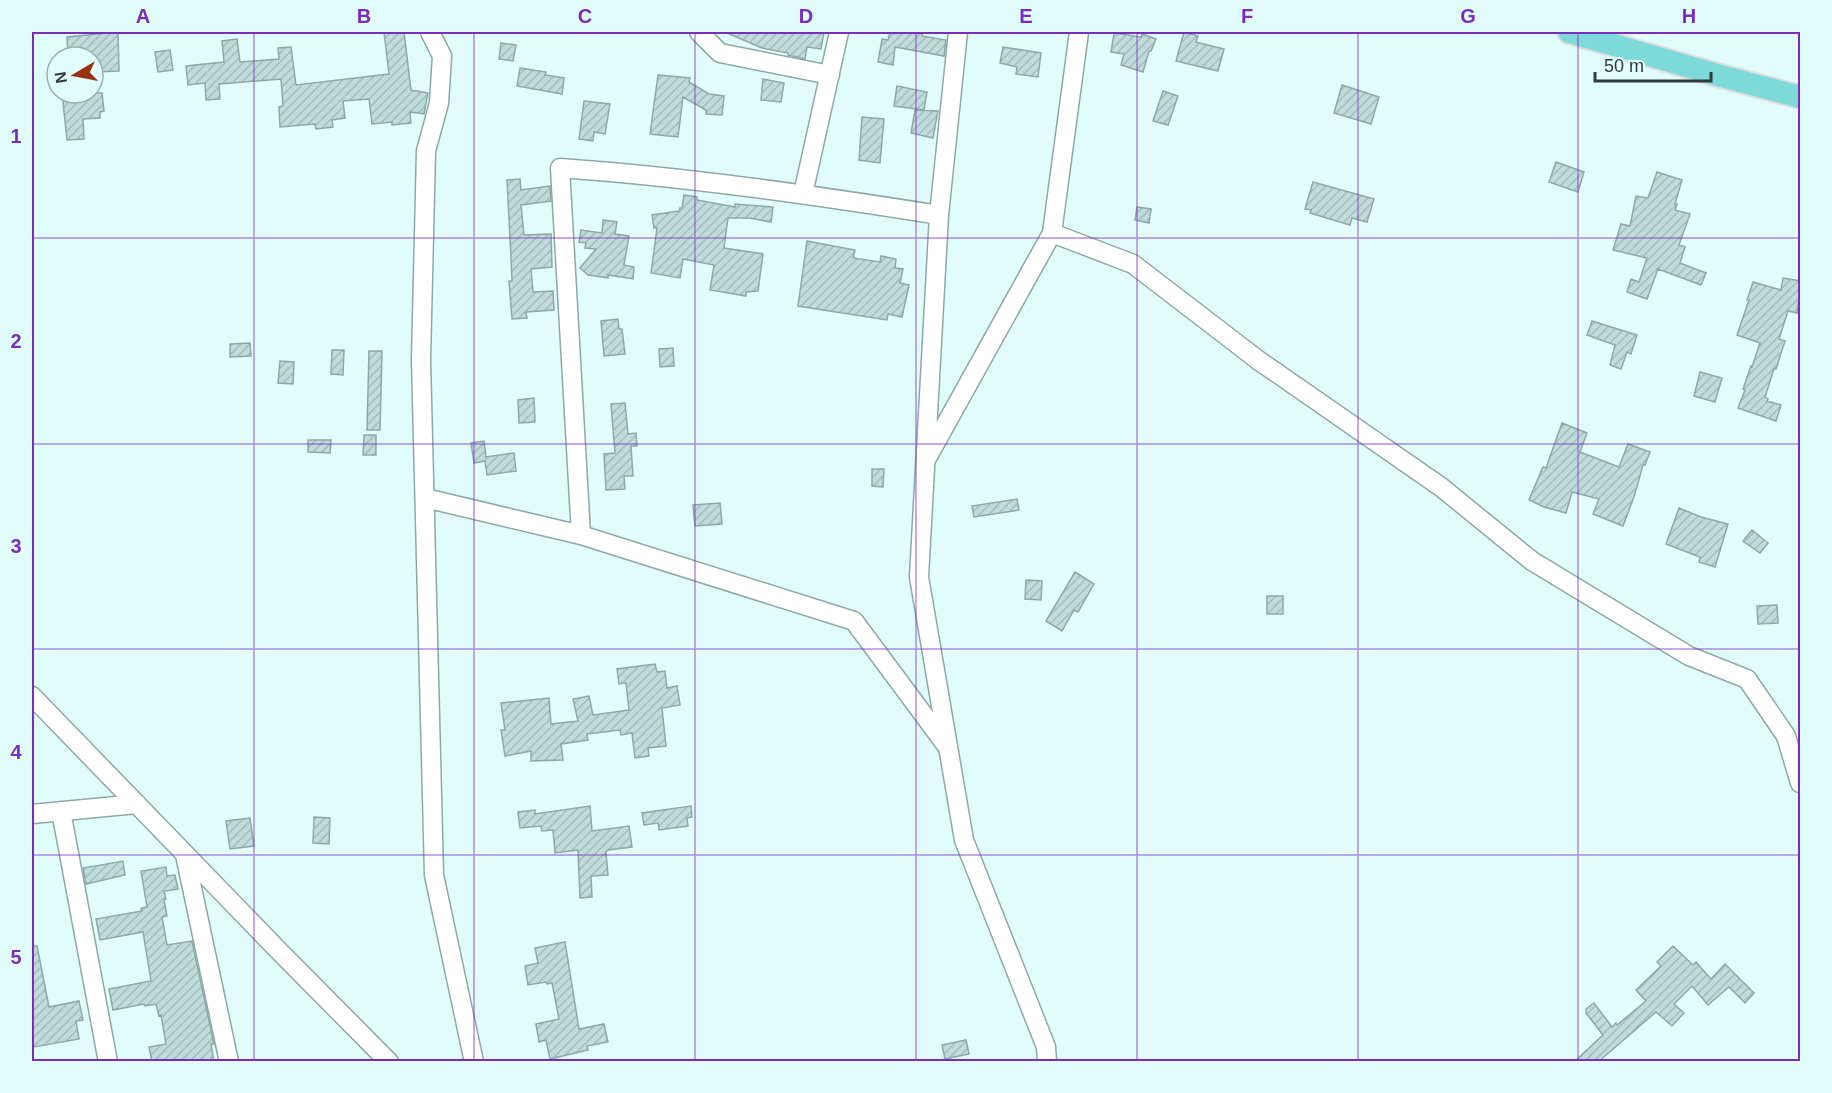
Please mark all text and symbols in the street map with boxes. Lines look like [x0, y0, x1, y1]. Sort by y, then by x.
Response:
text: A [136, 5, 150, 27]
text: B [357, 5, 371, 27]
text: C [578, 5, 592, 27]
text: D [799, 5, 813, 27]
text: E [1019, 5, 1033, 27]
text: F [1241, 5, 1253, 27]
text: G [1460, 5, 1476, 27]
text: H [1682, 5, 1696, 27]
north arrow [45, 45, 105, 105]
scale bar [1595, 45, 1710, 83]
text: 50 m [1604, 56, 1644, 76]
text: N [51, 70, 70, 85]
text: 1 [10, 125, 22, 147]
text: 2 [10, 330, 22, 352]
text: 3 [10, 535, 22, 557]
text: 4 [10, 741, 22, 763]
text: 5 [10, 946, 22, 968]

